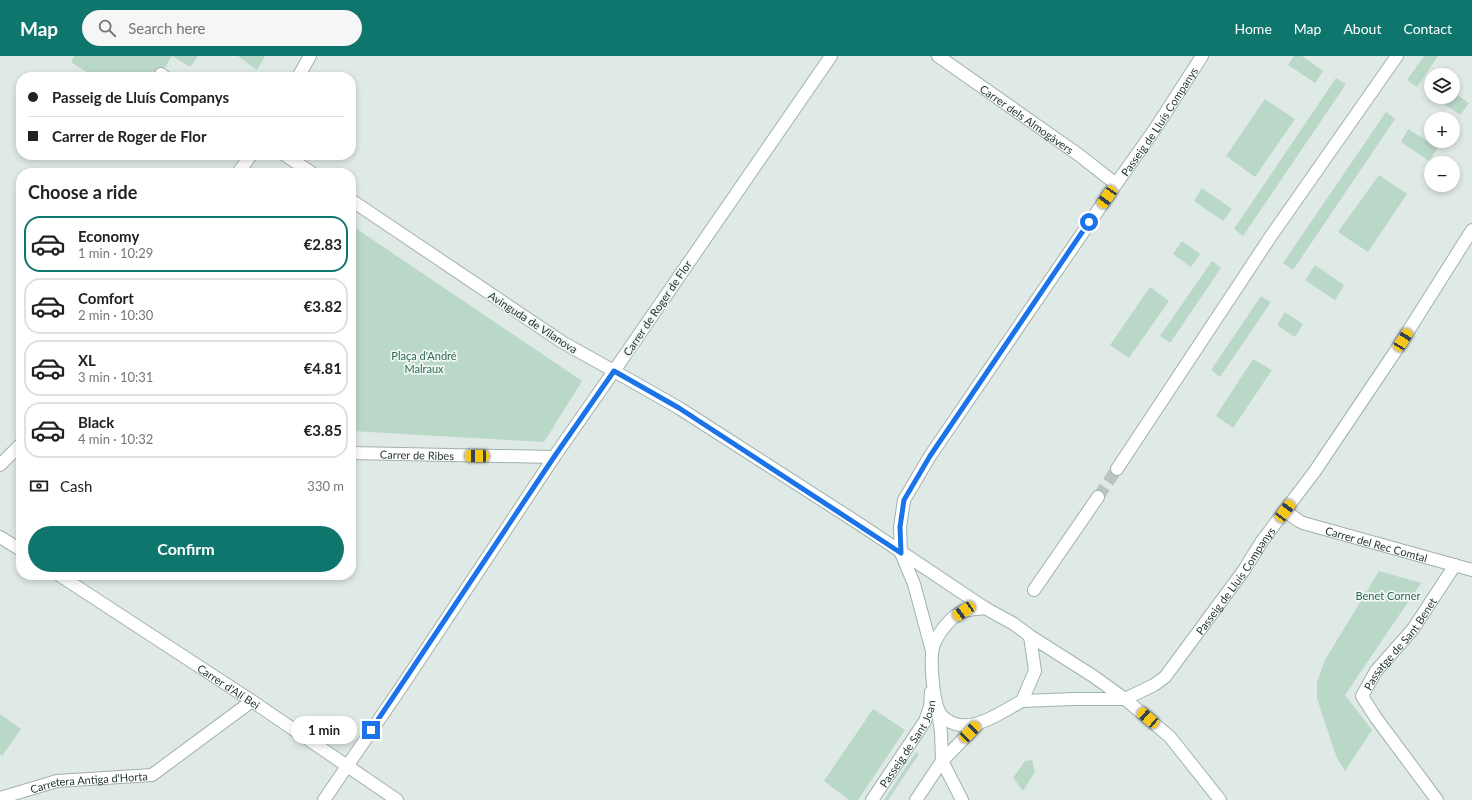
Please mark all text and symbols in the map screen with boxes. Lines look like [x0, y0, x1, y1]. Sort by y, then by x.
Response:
search box [82, 10, 362, 46]
text: Map [20, 17, 58, 40]
icon: search [96, 17, 118, 39]
text: Search here [128, 19, 206, 37]
text: Home [1234, 20, 1272, 37]
text: Map [1294, 20, 1321, 37]
text: About [1343, 20, 1381, 37]
text: Contact [1403, 20, 1452, 37]
street label: Passeig de Lluís Companys [1118, 64, 1200, 178]
map controls [1424, 68, 1460, 192]
button: layers [1424, 68, 1460, 104]
street label: Carrer dels Almogàvers [978, 81, 1077, 156]
text: Passeig de Lluís Companys [52, 88, 229, 106]
button: + [1424, 112, 1460, 148]
text: Carrer de Roger de Flor [52, 127, 207, 145]
button: − [1424, 156, 1460, 192]
text: Choose a ride [28, 181, 137, 203]
car [1095, 184, 1119, 210]
route start [1080, 213, 1098, 231]
icon: car [30, 226, 66, 262]
text: Economy [78, 227, 139, 245]
text: €2.83 [304, 235, 342, 253]
text: 1 min · 10:29 [78, 245, 153, 261]
street label: Carrer de Roger de Flor [620, 258, 694, 358]
icon: car [30, 288, 66, 324]
street label: Avinguda de Vilanova [486, 288, 580, 356]
text: Comfort [78, 289, 134, 307]
text: €3.82 [304, 297, 342, 315]
text: 2 min · 10:30 [78, 307, 153, 323]
car [1392, 327, 1414, 353]
park label: Plaça d'André Malraux [391, 349, 457, 375]
icon: car [30, 350, 66, 386]
text: XL [78, 351, 96, 369]
text: €4.81 [304, 359, 342, 377]
text: 3 min · 10:31 [78, 369, 153, 385]
icon: car [30, 412, 66, 448]
text: Black [78, 413, 114, 431]
text: €3.85 [304, 421, 342, 439]
text: 4 min · 10:32 [78, 431, 153, 447]
street label: Carrer de Ribes [380, 447, 454, 462]
car [465, 450, 489, 462]
icon: cash [28, 475, 50, 497]
text: Cash [60, 477, 92, 495]
text: 330 m [307, 478, 344, 494]
car [1273, 498, 1297, 524]
street label: Carrer del Rec Comtal [1324, 523, 1429, 564]
street label: Passeig de Lluís Companys [1192, 524, 1277, 637]
button: Confirm [28, 526, 344, 572]
park label: Benet Corner [1356, 589, 1420, 602]
street label: Passatge de Sant Benet [1360, 595, 1438, 692]
car [951, 599, 977, 623]
street label: Carrer d'Alí Bei [195, 661, 263, 711]
street label: Passeig de Sant Joan [876, 700, 937, 789]
car [1135, 706, 1161, 730]
callout: 1 min [291, 716, 357, 744]
car [957, 719, 983, 745]
route end [362, 721, 380, 739]
text: 1 min [308, 722, 340, 738]
street label: Carretera Antiga d'Horta [29, 769, 148, 795]

